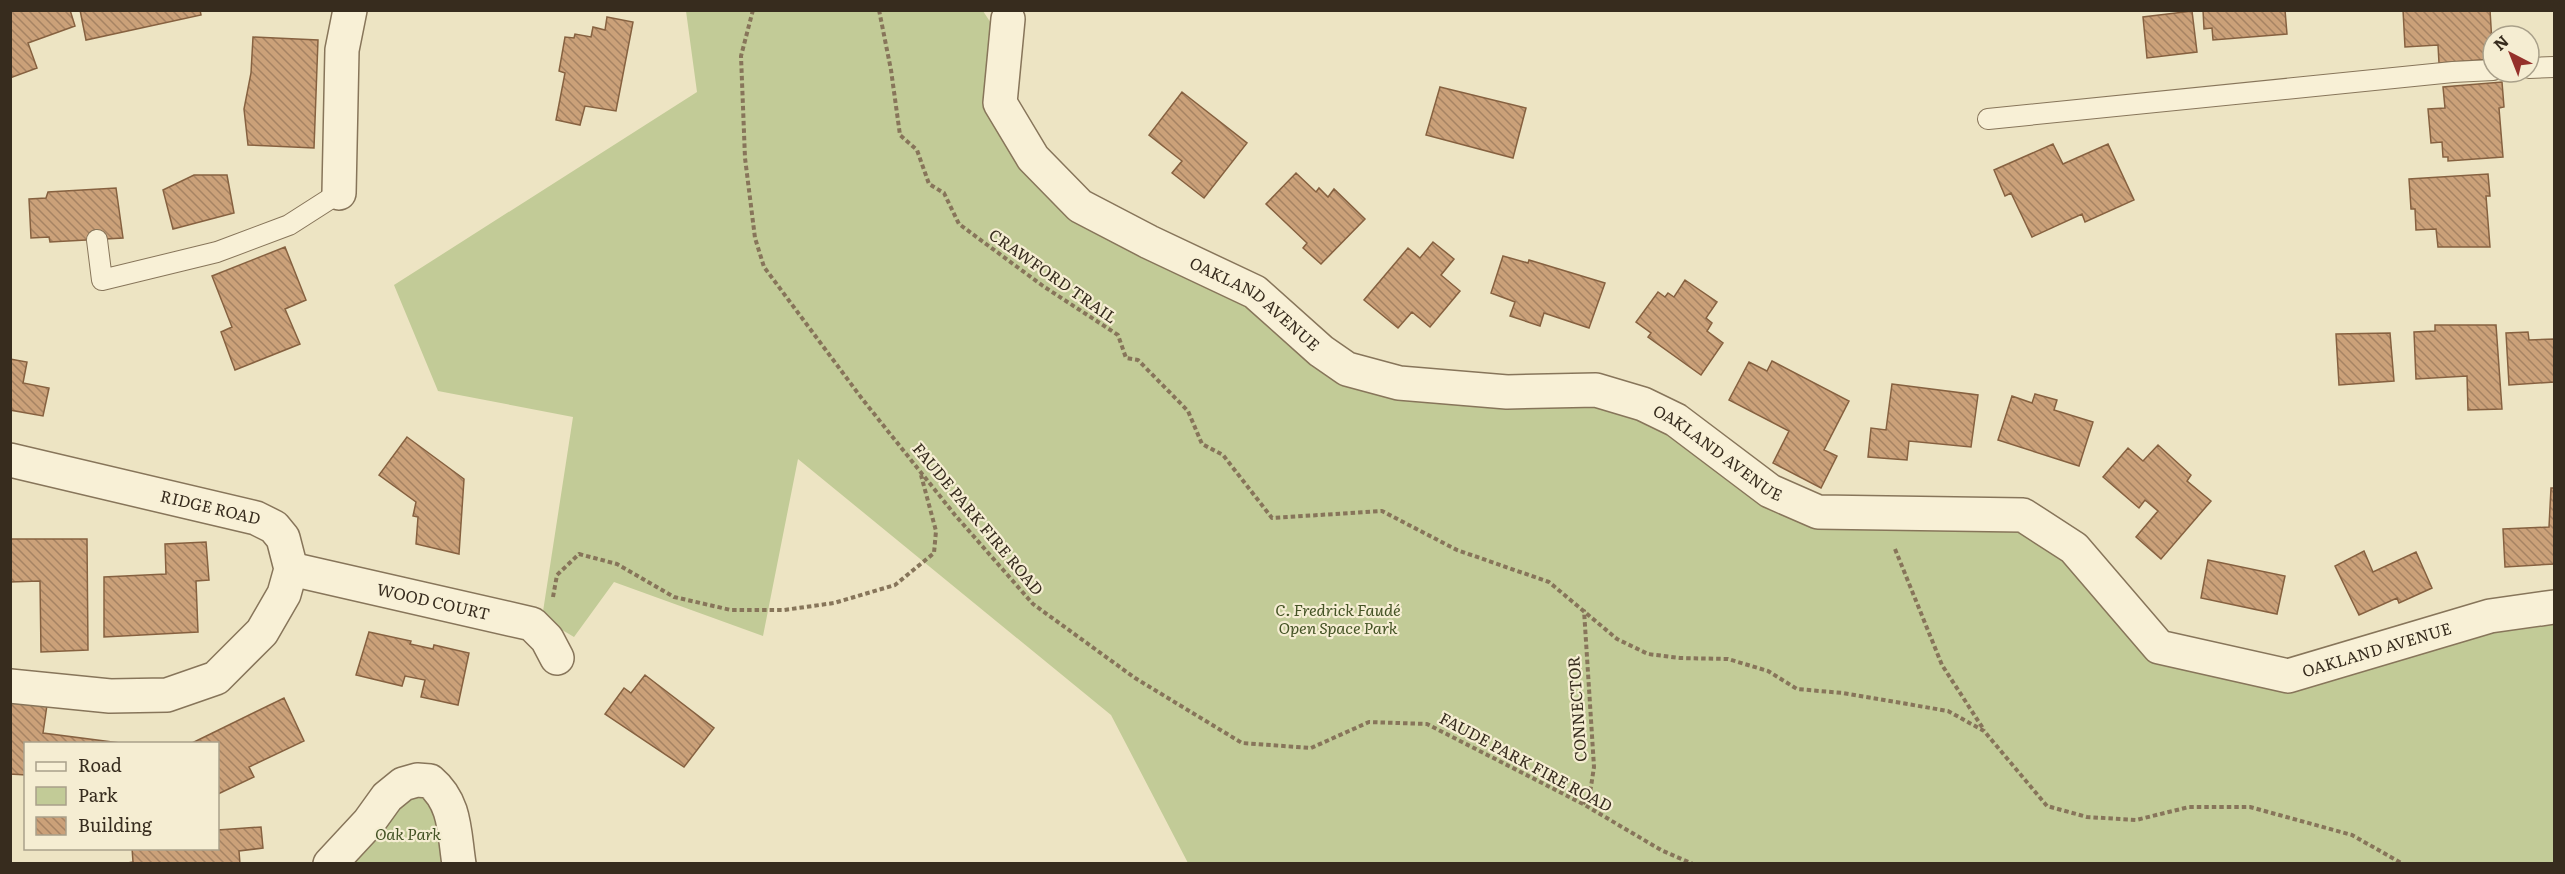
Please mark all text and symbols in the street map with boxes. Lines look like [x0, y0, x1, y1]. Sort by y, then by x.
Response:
north arrow [2481, 24, 2541, 84]
text: N [2487, 29, 2513, 56]
street label: CRAWFORD TRAIL [985, 222, 1122, 328]
street label: OAKLAND AVENUE [1186, 250, 1326, 356]
street label: OAKLAND AVENUE [1649, 398, 1787, 506]
street label: FAUDE PARK FIRE ROAD [908, 437, 1050, 600]
street label: RIDGE ROAD [158, 483, 263, 530]
street label: WOOD COURT [375, 576, 493, 625]
park label: C. Fredrick Faudé Open Space Park [1275, 597, 1401, 639]
street label: OAKLAND AVENUE [2299, 615, 2454, 682]
street label: CONNECTOR [1560, 655, 1592, 763]
street label: FAUDE PARK FIRE ROAD [1436, 705, 1617, 817]
legend [24, 742, 219, 850]
text: Road [78, 751, 122, 778]
text: Park [78, 781, 119, 808]
text: Building [78, 811, 153, 838]
park label: Oak Park [375, 821, 441, 845]

